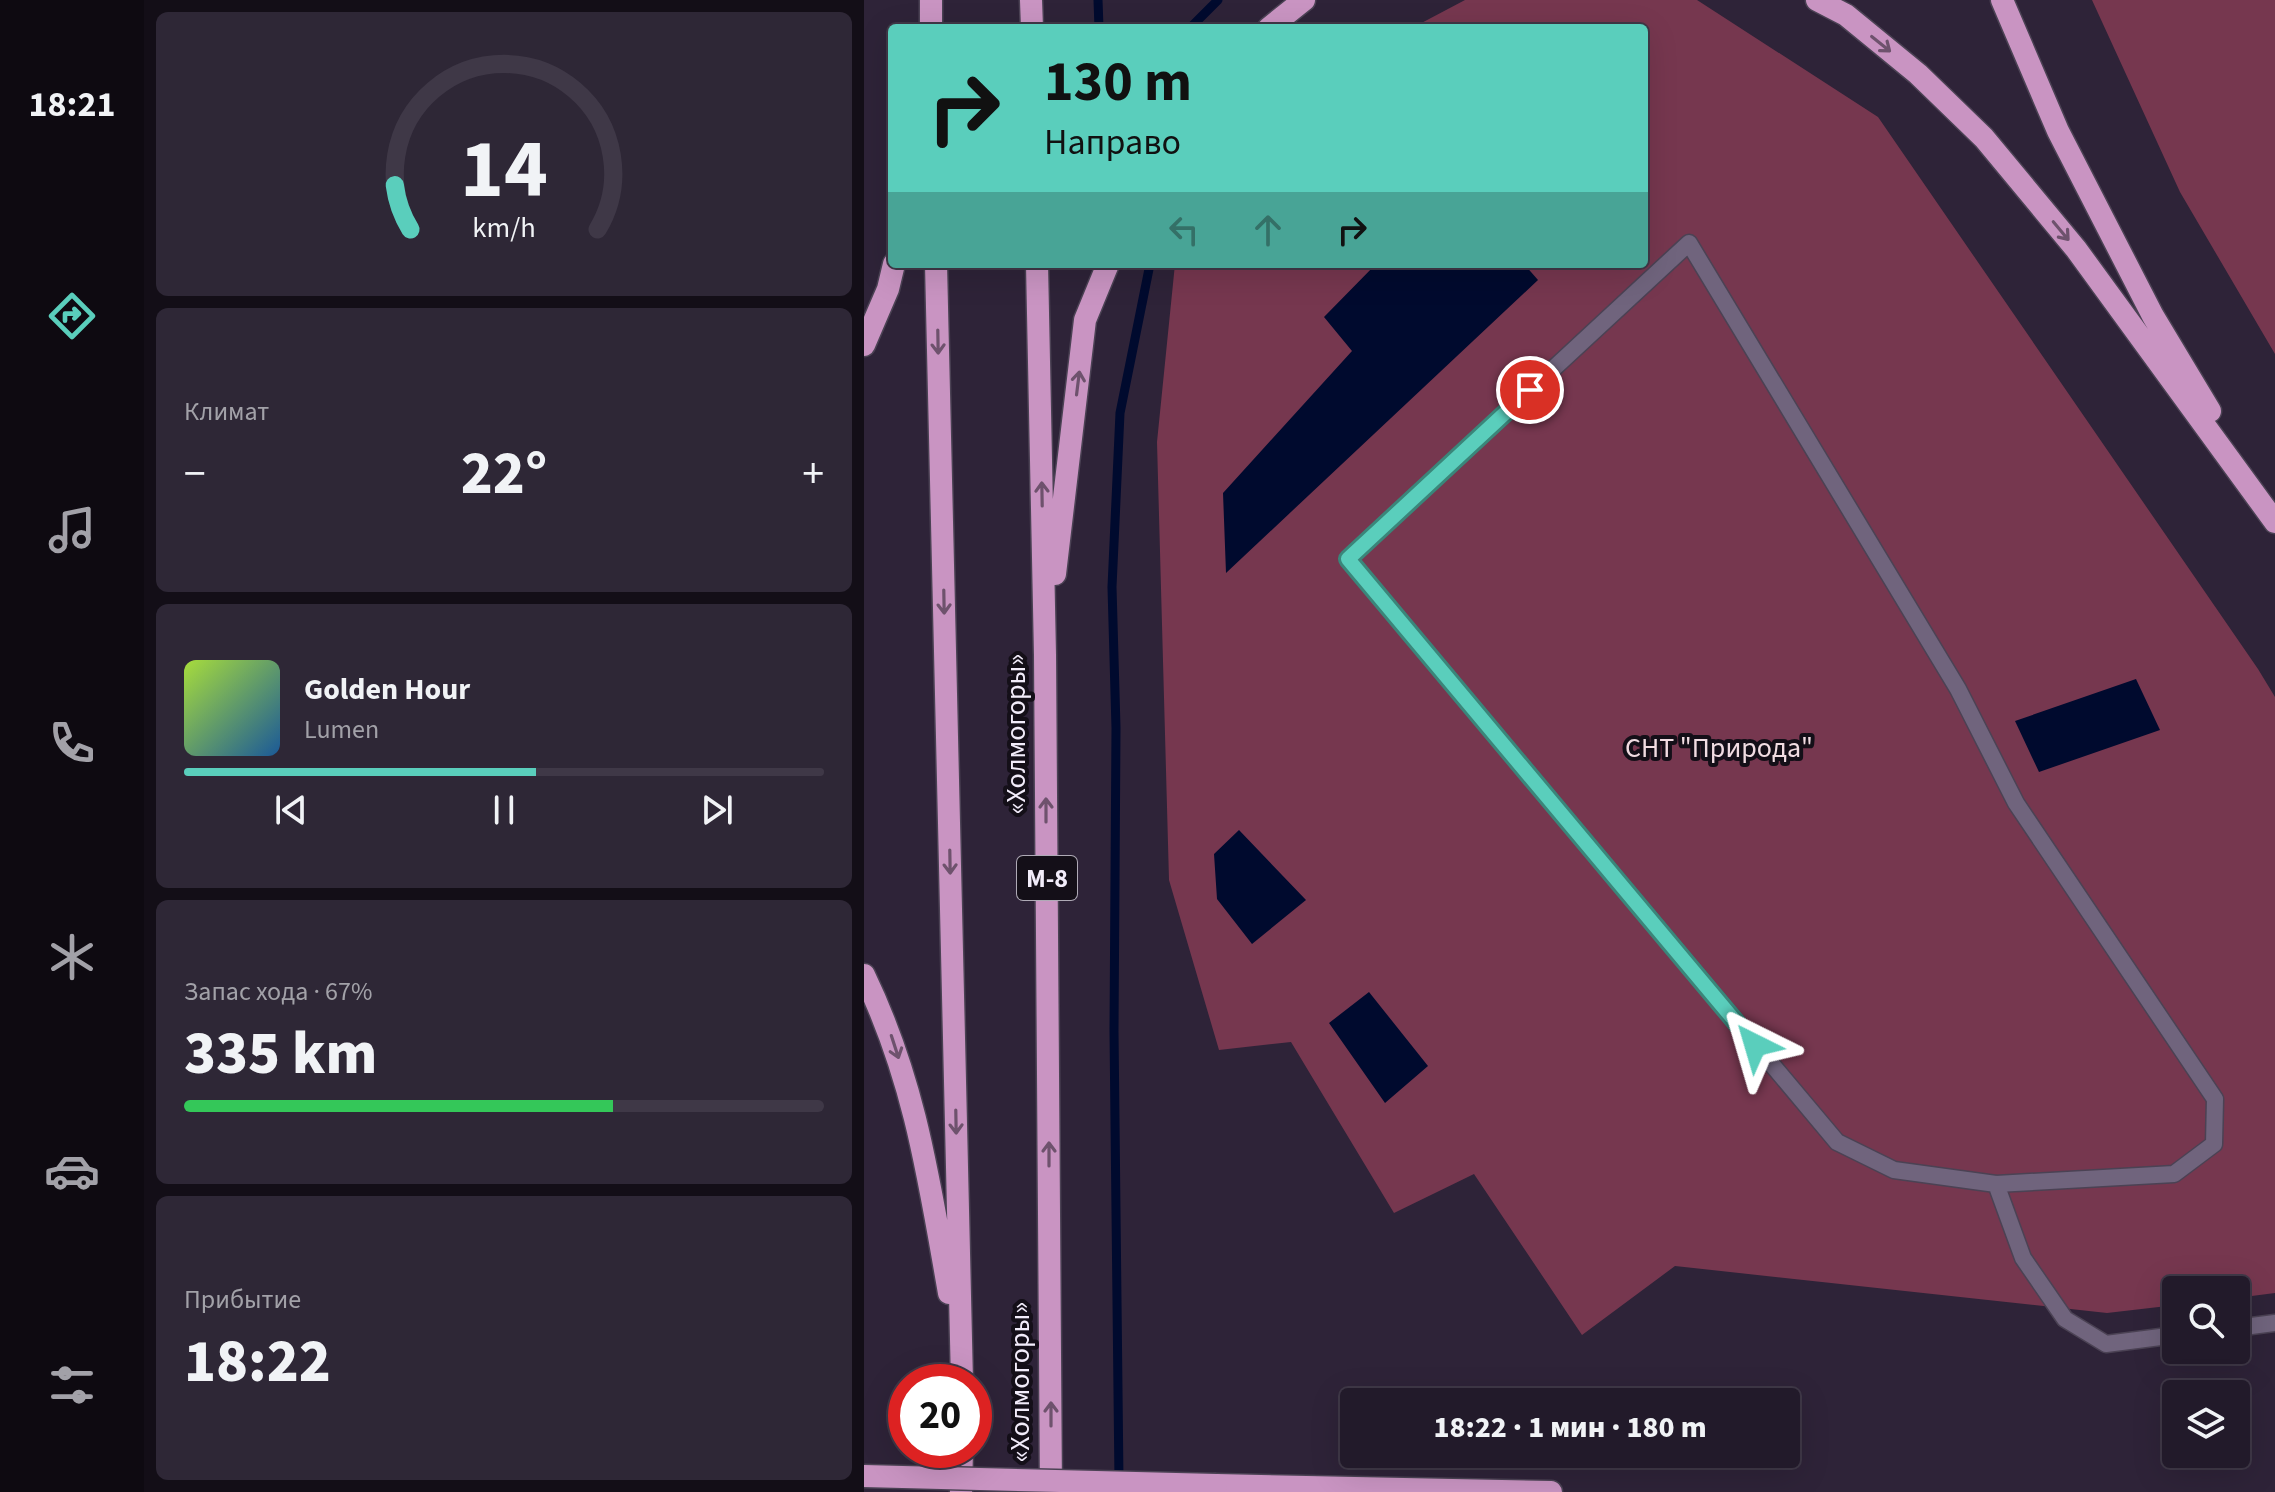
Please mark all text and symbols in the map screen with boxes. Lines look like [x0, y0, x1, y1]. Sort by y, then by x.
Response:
one-way arrow [1871, 35, 1891, 53]
text: 130 m [1044, 43, 1192, 122]
icon: right [912, 56, 1016, 160]
text: 18:21 [29, 79, 115, 130]
text: 14 [460, 111, 548, 229]
text: Направо [1044, 117, 1181, 168]
text: km/h [472, 208, 536, 248]
icon: left [1162, 208, 1206, 252]
icon: ahead [1246, 208, 1290, 252]
icon: right [1330, 208, 1374, 252]
one-way arrow [2052, 220, 2070, 241]
icon: directions [44, 288, 100, 344]
one-way arrow [930, 328, 946, 355]
pin [1496, 356, 1564, 424]
icon: arrive [1508, 368, 1552, 412]
one-way arrow [1070, 370, 1085, 396]
text: Климат [184, 393, 269, 430]
text: 22° [461, 432, 547, 517]
text: − [184, 443, 206, 506]
text: + [802, 443, 824, 506]
one-way arrow [1034, 481, 1050, 508]
icon: music [44, 502, 100, 558]
one-way arrow [936, 588, 952, 615]
street label: «Холмогоры» [996, 654, 1036, 814]
text: Golden Hour [304, 668, 470, 711]
text: Lumen [304, 711, 379, 748]
icon: phone [44, 715, 100, 771]
park label: СНТ "Природа" [1625, 728, 1813, 768]
icon: previous [269, 788, 313, 832]
icon: pause [482, 788, 526, 832]
icon: next [695, 788, 739, 832]
one-way arrow [1038, 797, 1054, 824]
one-way arrow [942, 848, 958, 875]
road number: М-8 [1017, 856, 1077, 900]
icon: climate [44, 929, 100, 985]
text: Запас хода · 67% [184, 973, 372, 1010]
position arrow [1713, 1003, 1797, 1087]
text: 335 km [184, 1012, 377, 1097]
one-way arrow [889, 1034, 903, 1059]
one-way arrow [948, 1108, 964, 1135]
one-way arrow [1041, 1141, 1057, 1168]
icon: car [44, 1143, 100, 1199]
map controls [2162, 1276, 2250, 1468]
button: search [2162, 1276, 2250, 1364]
text: Прибытие [184, 1281, 301, 1318]
street label: «Холмогоры» [1000, 1302, 1040, 1462]
text: 18:22 [184, 1320, 331, 1405]
icon: filters [44, 1357, 100, 1413]
speed limit sign: 20 [888, 1364, 992, 1468]
button: layers [2162, 1380, 2250, 1468]
one-way arrow [1043, 1401, 1058, 1428]
text: 18:22 · 1 мин · 180 m [1433, 1406, 1707, 1449]

